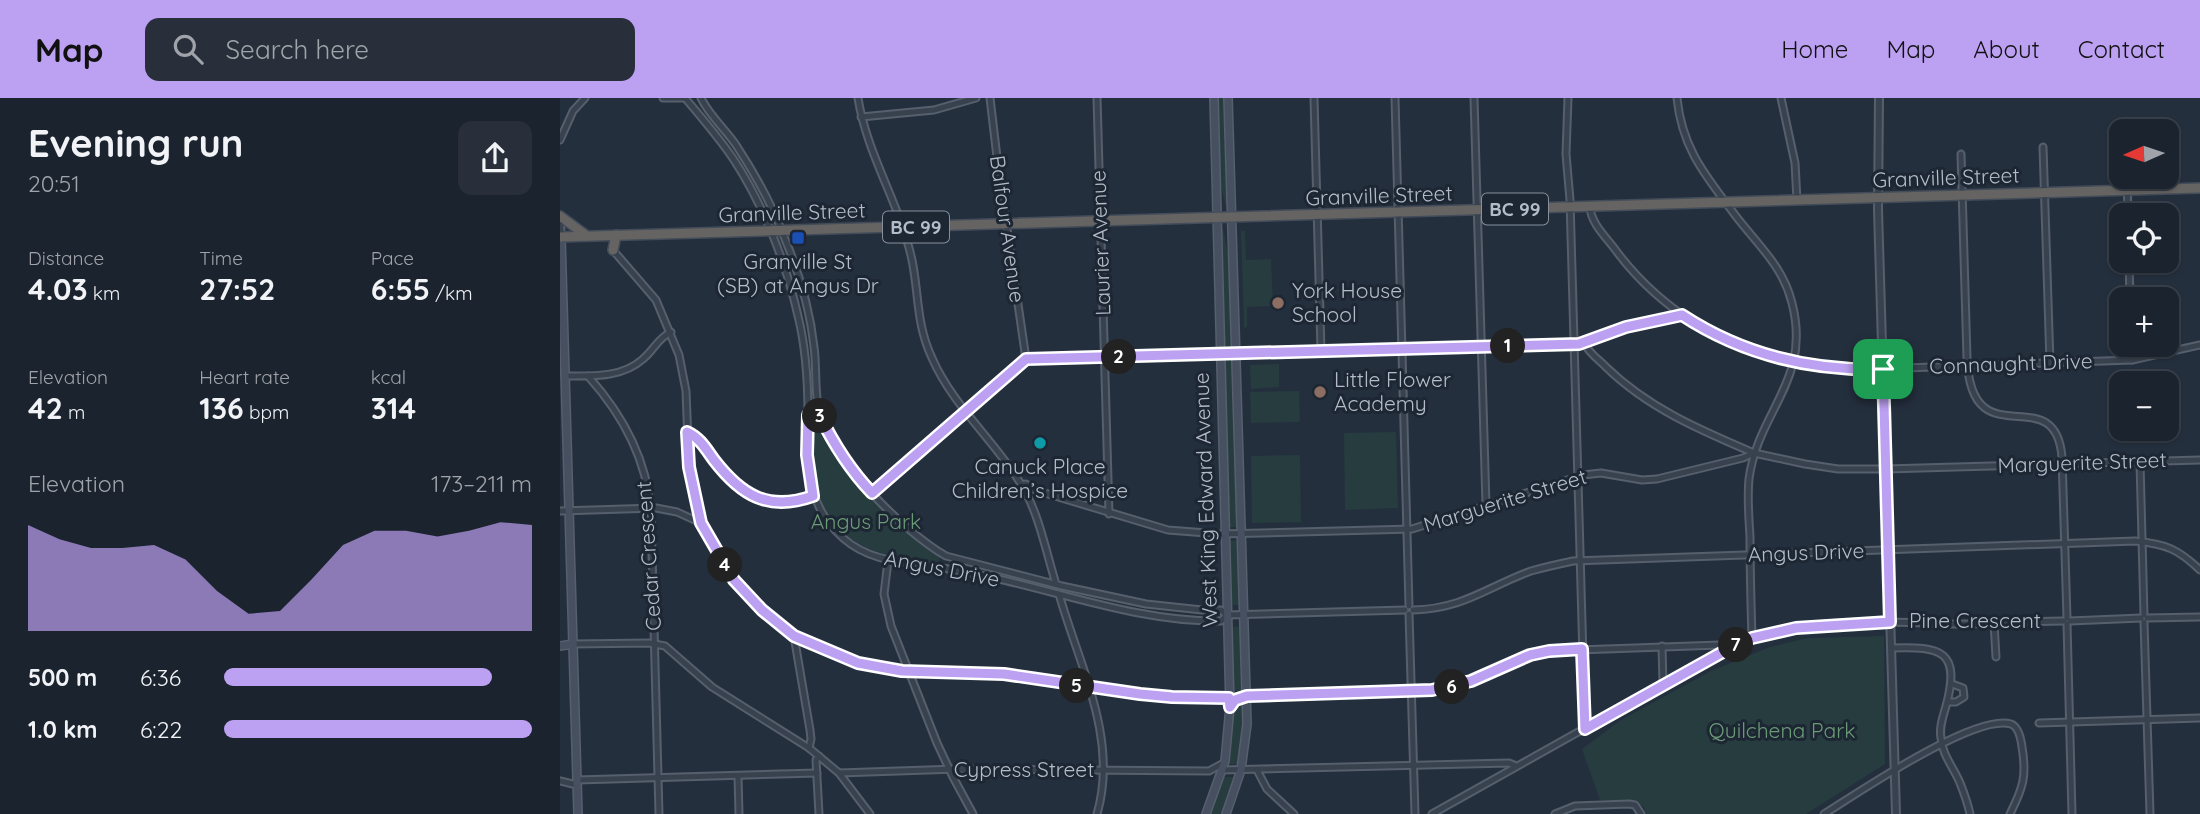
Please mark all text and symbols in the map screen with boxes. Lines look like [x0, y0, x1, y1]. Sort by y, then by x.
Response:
search box [145, 18, 635, 81]
text: Map [35, 29, 103, 70]
icon: search [169, 30, 207, 68]
text: Search here [225, 33, 369, 66]
text: Home [1781, 34, 1848, 64]
text: Map [1886, 34, 1935, 64]
text: About [1973, 34, 2040, 64]
text: Contact [2078, 34, 2165, 64]
text: Evening run [28, 119, 243, 167]
north arrow [2109, 119, 2179, 189]
map controls [2109, 119, 2179, 441]
button: share [458, 121, 532, 195]
street label: Balfour Avenue [985, 154, 1031, 304]
street label: Granville Street [1872, 161, 2020, 193]
text: 20:51 [28, 169, 80, 198]
street label: Laurier Avenue [1084, 170, 1116, 316]
street label: Granville Street [1305, 179, 1453, 211]
road number: BC 99 [1482, 194, 1548, 225]
street label: Granville Street [718, 196, 866, 228]
button: locate [2109, 203, 2179, 273]
road number: BC 99 [883, 211, 949, 242]
marker: Granville St (SB) at Angus Dr [790, 230, 806, 246]
text: Distance [28, 246, 104, 270]
text: Time [199, 246, 243, 270]
text: Pace [371, 246, 414, 270]
place label: Granville St (SB) at Angus Dr [717, 248, 879, 298]
text: 4.03 [28, 270, 88, 308]
text: 27:52 [199, 270, 275, 308]
text: 6:55 [371, 270, 430, 308]
place label: York House School [1292, 277, 1402, 327]
text: km [88, 281, 120, 305]
text: /km [430, 281, 473, 305]
button: + [2109, 287, 2179, 357]
marker: York House School [1270, 295, 1286, 311]
pin: 1 [1490, 328, 1525, 364]
text: 1 [1504, 333, 1511, 357]
pin [1853, 339, 1913, 399]
pin: 2 [1102, 340, 1136, 374]
text: 2 [1113, 344, 1124, 368]
street label: Connaught Drive [1929, 347, 2093, 379]
icon: arrive [1864, 350, 1902, 388]
text: Elevation [28, 365, 108, 389]
text: Heart rate [199, 365, 290, 389]
text: kcal [371, 365, 406, 389]
place label: Little Flower Academy [1334, 366, 1451, 416]
button: − [2109, 371, 2179, 441]
street label: West King Edward Avenue [1188, 372, 1222, 628]
marker: Little Flower Academy [1312, 384, 1328, 400]
text: 42 [28, 389, 63, 427]
text: 136 [199, 389, 244, 427]
text: 314 [371, 389, 416, 427]
pin: 3 [803, 398, 838, 434]
text: m [63, 400, 85, 424]
text: bpm [244, 400, 289, 424]
text: 3 [814, 403, 825, 427]
marker: Canuck Place Children’s Hospice [1032, 435, 1048, 451]
street label: Marguerite Street [1997, 446, 2167, 478]
place label: Canuck Place Children’s Hospice [952, 453, 1128, 503]
street label: Marguerite Street [1420, 463, 1589, 537]
text: Elevation [28, 469, 125, 498]
text: 173–211 m [431, 469, 532, 498]
street label: Cedar Crescent [630, 480, 666, 632]
park label: Angus Park [811, 508, 921, 534]
street label: Angus Drive [1747, 537, 1865, 567]
street label: Angus Drive [882, 544, 1002, 592]
pin: 4 [708, 547, 742, 582]
text: 4 [719, 552, 730, 576]
street label: Pine Crescent [1909, 607, 2041, 633]
pin: 7 [1718, 628, 1754, 662]
text: 7 [1730, 632, 1741, 656]
text: 500 m [28, 663, 97, 692]
text: 6:36 [140, 663, 181, 692]
pin: 5 [1060, 668, 1094, 704]
pin: 6 [1434, 670, 1470, 704]
text: 5 [1071, 673, 1082, 697]
text: 6 [1446, 674, 1457, 698]
text: 1.0 km [28, 715, 98, 744]
text: 6:22 [140, 715, 182, 744]
park label: Quilchena Park [1708, 717, 1856, 743]
street label: Cypress Street [954, 756, 1094, 782]

